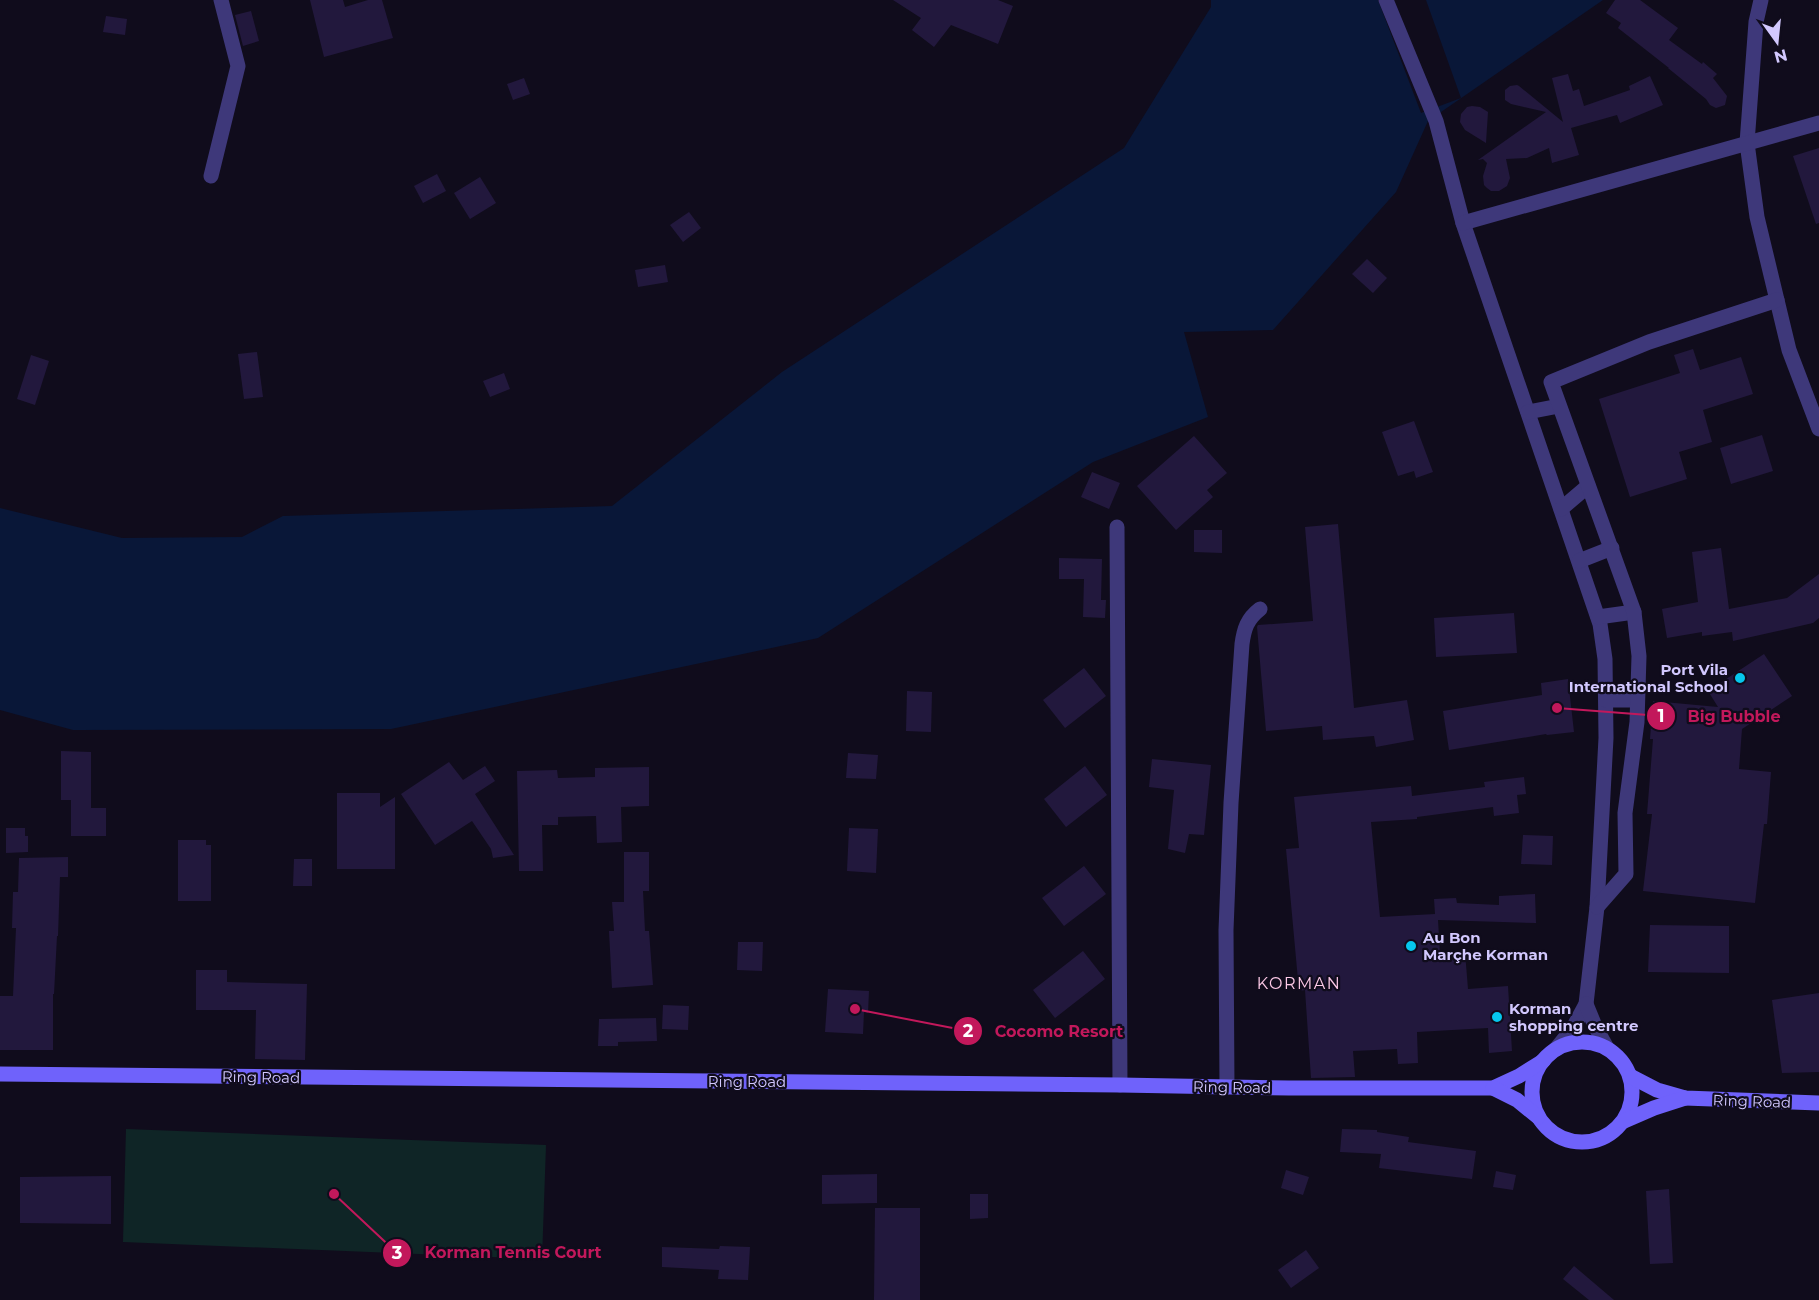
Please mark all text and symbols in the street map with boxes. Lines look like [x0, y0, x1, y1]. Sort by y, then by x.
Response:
north arrow [1747, 12, 1807, 72]
text: N [1772, 45, 1789, 67]
place label: Port Vila International School [1569, 660, 1728, 696]
marker: Port Vila International School [1733, 671, 1747, 685]
callout: Big Bubble [1646, 699, 1793, 733]
text: 1 [1657, 705, 1665, 727]
text: Big Bubble [1687, 707, 1781, 726]
place label: Au Bon Marçhe Korman [1422, 928, 1548, 964]
marker: Au Bon Marçhe Korman [1404, 939, 1418, 953]
district label: KORMAN [1257, 974, 1341, 993]
place label: Korman shopping centre [1509, 999, 1639, 1035]
marker: Korman shopping centre [1490, 1010, 1504, 1024]
callout: Cocomo Resort [953, 1014, 1135, 1048]
text: 2 [963, 1020, 974, 1042]
text: Cocomo Resort [995, 1022, 1123, 1041]
street label: Ring Road [222, 1067, 300, 1087]
street label: Ring Road [708, 1072, 786, 1091]
street label: Ring Road [1193, 1077, 1271, 1097]
street label: Ring Road [1712, 1090, 1792, 1112]
callout: Korman Tennis Court [382, 1236, 613, 1270]
text: 3 [391, 1242, 403, 1264]
text: Korman Tennis Court [425, 1243, 602, 1262]

